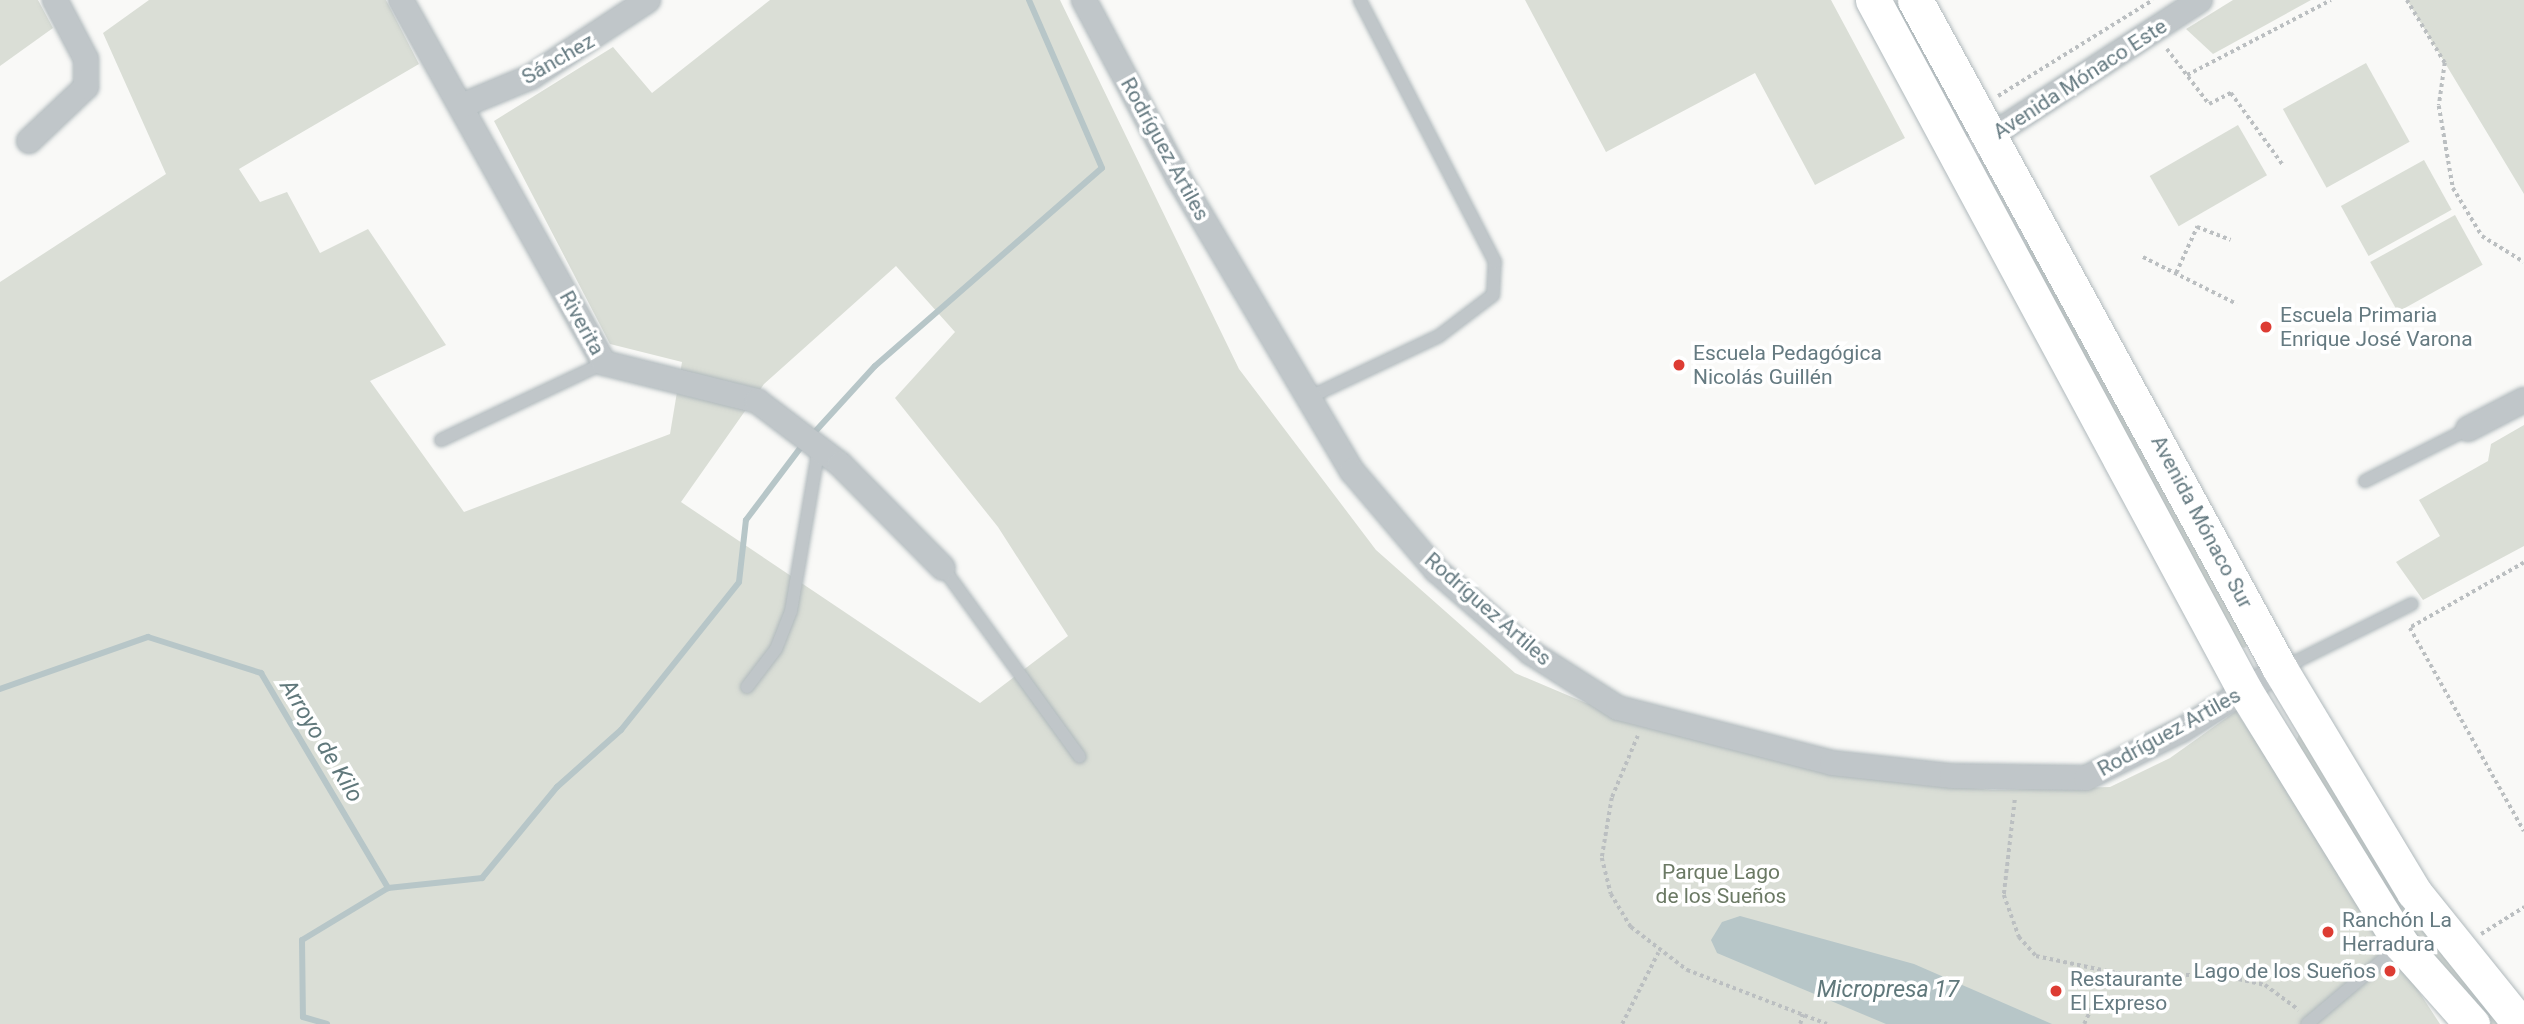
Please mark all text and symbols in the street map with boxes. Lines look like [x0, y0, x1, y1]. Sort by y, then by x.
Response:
street label: Avenida Mónaco Este [1989, 13, 2171, 145]
street label: Sánchez [517, 28, 599, 90]
street label: Rodríguez Artiles [1115, 73, 1215, 225]
street label: Riverita [554, 286, 610, 360]
place label: Escuela Primaria Enrique José Varona [2280, 302, 2473, 352]
marker: Escuela Primaria Enrique José Varona [2258, 319, 2274, 335]
place label: Escuela Pedagógica Nicolás Guillén [1693, 340, 1882, 390]
marker: Escuela Pedagógica Nicolás Guillén [1671, 357, 1687, 373]
street label: Avenida Mónaco Sur [2146, 431, 2258, 613]
street label: Rodríguez Artiles [1420, 547, 1556, 671]
water label: Arroyo de Kilo [274, 675, 368, 807]
street label: Rodríguez Artiles [2093, 682, 2245, 782]
park label: Parque Lago de los Sueños [1656, 859, 1786, 909]
place label: Ranchón La Herradura [2342, 907, 2452, 957]
marker: Ranchón La Herradura [2320, 924, 2336, 940]
place label: Lago de los Sueños [2193, 958, 2376, 984]
marker: Lago de los Sueños [2382, 963, 2398, 979]
place label: Restaurante El Expreso [2070, 966, 2183, 1016]
water label: Micropresa 17 [1817, 976, 1959, 1004]
marker: Restaurante El Expreso [2048, 983, 2064, 999]

